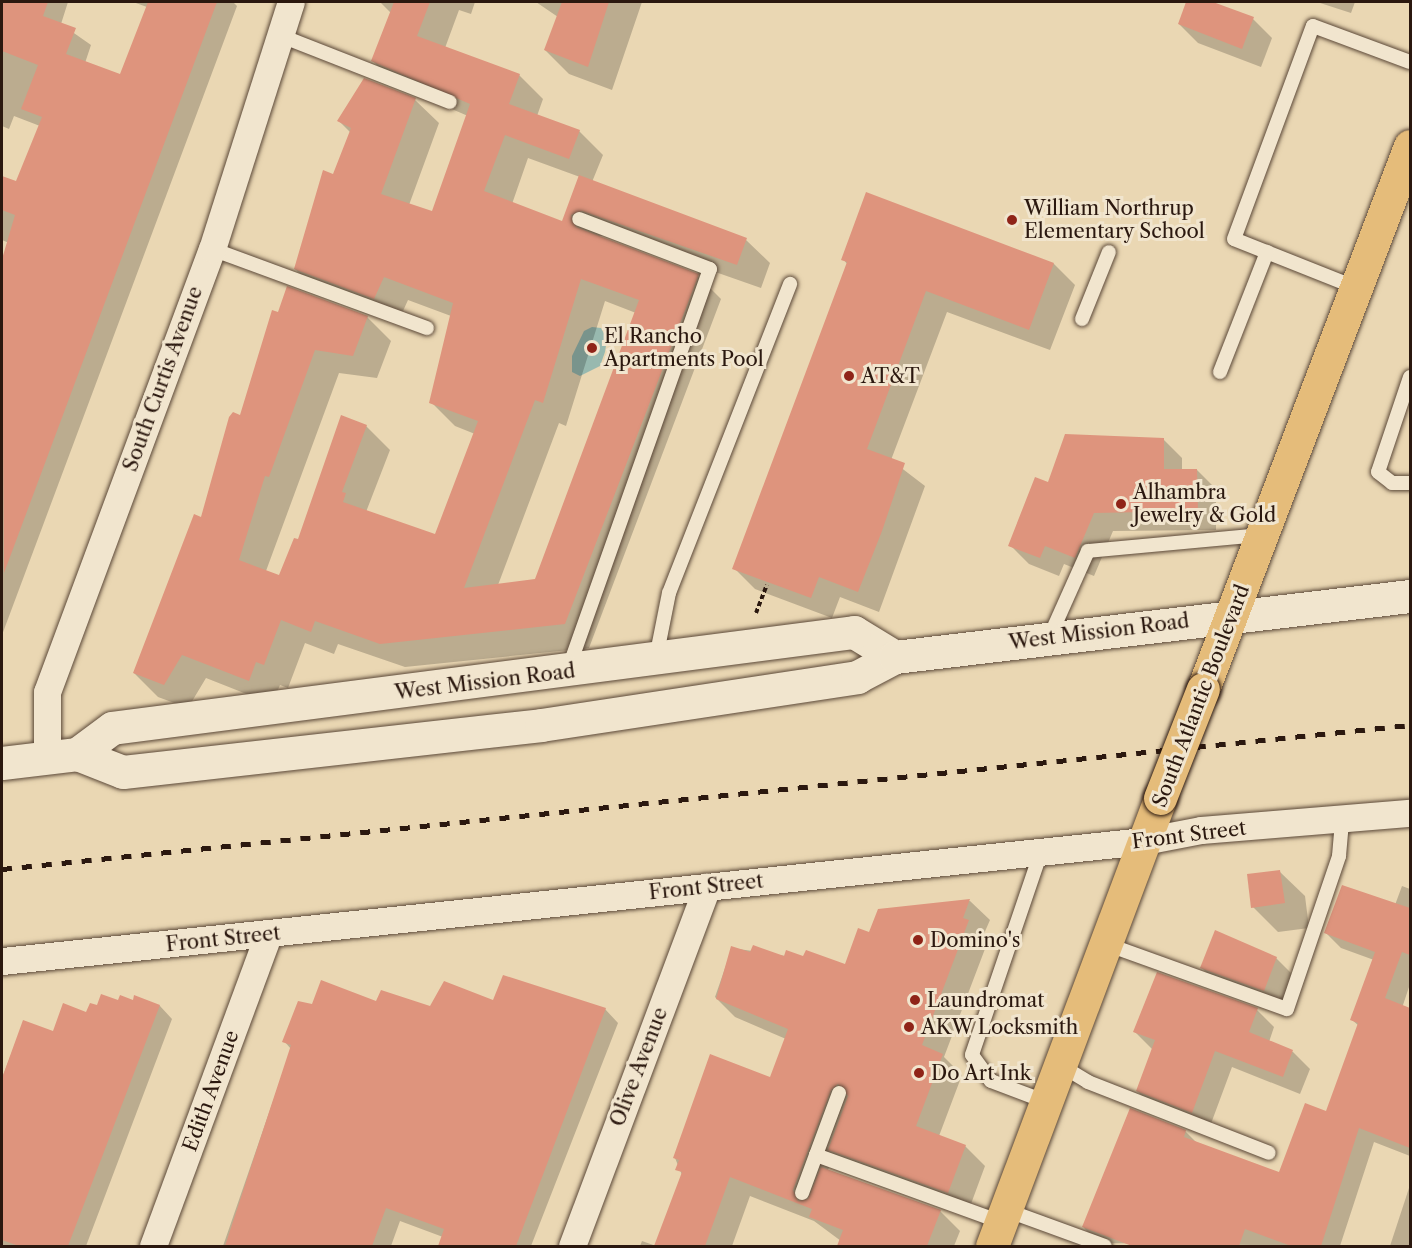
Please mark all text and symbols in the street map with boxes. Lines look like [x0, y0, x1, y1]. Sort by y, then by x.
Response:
place label: William Northrup Elementary School [1024, 196, 1205, 243]
marker: William Northrup Elementary School [1005, 213, 1019, 227]
street label: South Curtis Avenue [118, 283, 208, 475]
place label: El Rancho Apartments Pool [604, 324, 764, 371]
marker: El Rancho Apartments Pool [585, 341, 599, 355]
place label: AT&T [861, 364, 920, 388]
marker: AT&T [842, 369, 856, 383]
place label: Alhambra Jewelry & Gold [1133, 480, 1277, 527]
marker: Alhambra Jewelry & Gold [1114, 497, 1128, 511]
street label: South Atlantic Boulevard [1147, 581, 1255, 811]
street label: West Mission Road [1007, 609, 1191, 655]
street label: West Mission Road [393, 659, 577, 705]
street label: Front Street [1130, 816, 1248, 854]
street label: Front Street [648, 869, 764, 905]
street label: Front Street [165, 921, 281, 957]
place label: Domino's [930, 928, 1021, 952]
marker: Domino's [911, 933, 925, 947]
place label: Laundromat [927, 988, 1044, 1012]
marker: Laundromat [908, 993, 922, 1007]
street label: Olive Avenue [605, 1004, 673, 1130]
place label: AKW Locksmith [921, 1015, 1079, 1039]
marker: AKW Locksmith [902, 1020, 916, 1034]
street label: Edith Avenue [178, 1027, 244, 1155]
place label: Do Art Ink [931, 1061, 1032, 1085]
marker: Do Art Ink [912, 1066, 926, 1080]

